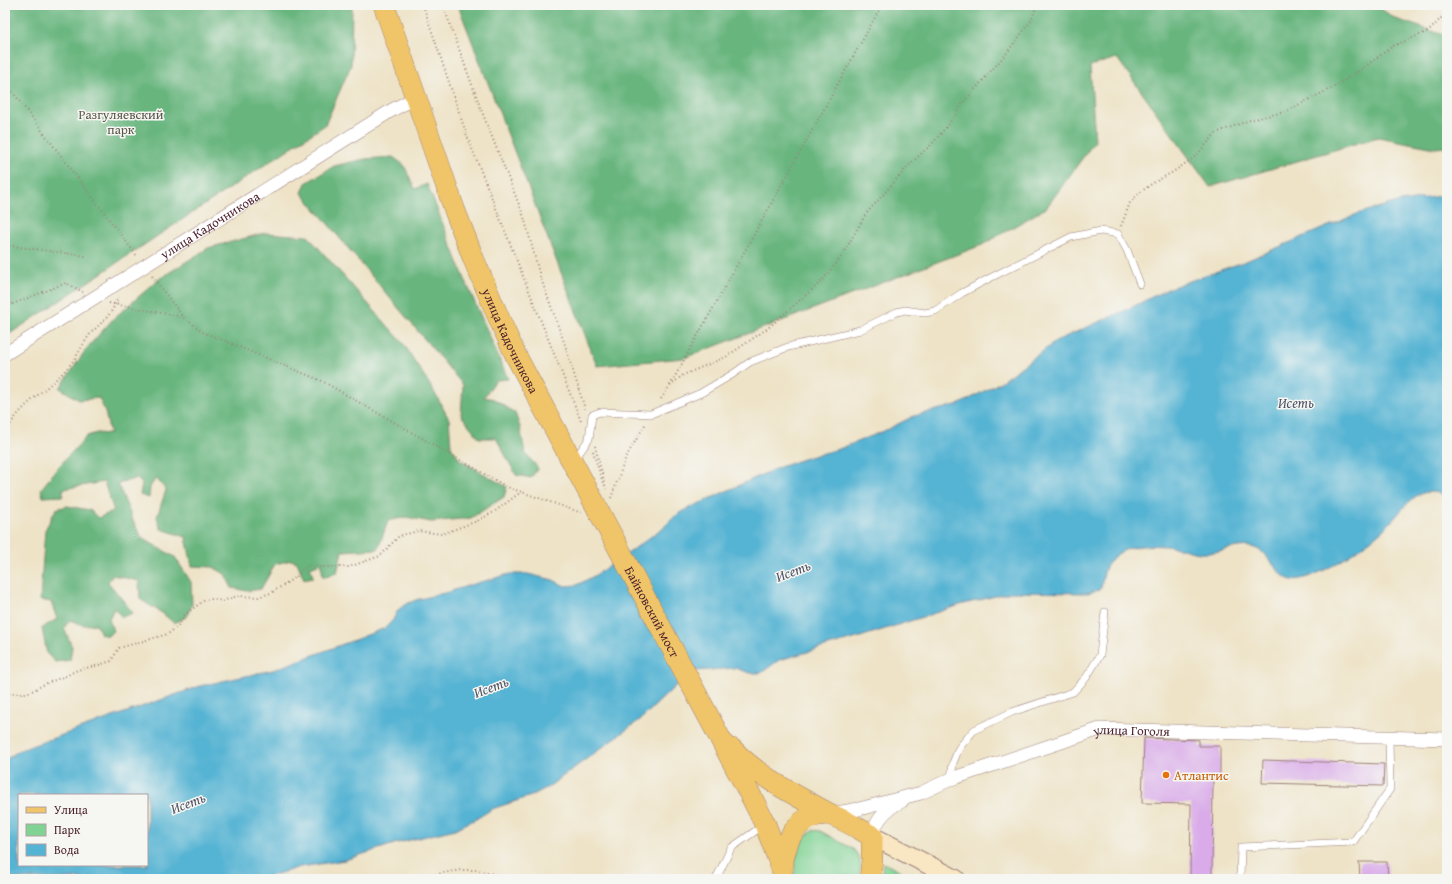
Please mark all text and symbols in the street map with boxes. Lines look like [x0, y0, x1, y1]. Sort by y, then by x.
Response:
park label: Разгуляевский парк [78, 105, 164, 139]
street label: улица Кадочникова [156, 186, 264, 264]
street label: улица Кадочникова [477, 284, 544, 397]
water label: Исеть [1278, 393, 1314, 413]
water label: Исеть [773, 555, 814, 587]
street label: Байновский мост [620, 563, 685, 661]
water label: Исеть [471, 671, 512, 703]
street label: улица Гоголя [1089, 719, 1170, 741]
place label: Атлантис [1174, 766, 1229, 785]
marker: Атлантис [1161, 770, 1171, 780]
water label: Исеть [168, 787, 209, 819]
legend [18, 794, 148, 866]
text: Улица [54, 801, 88, 818]
text: Парк [54, 821, 81, 838]
text: Вода [54, 841, 79, 858]

